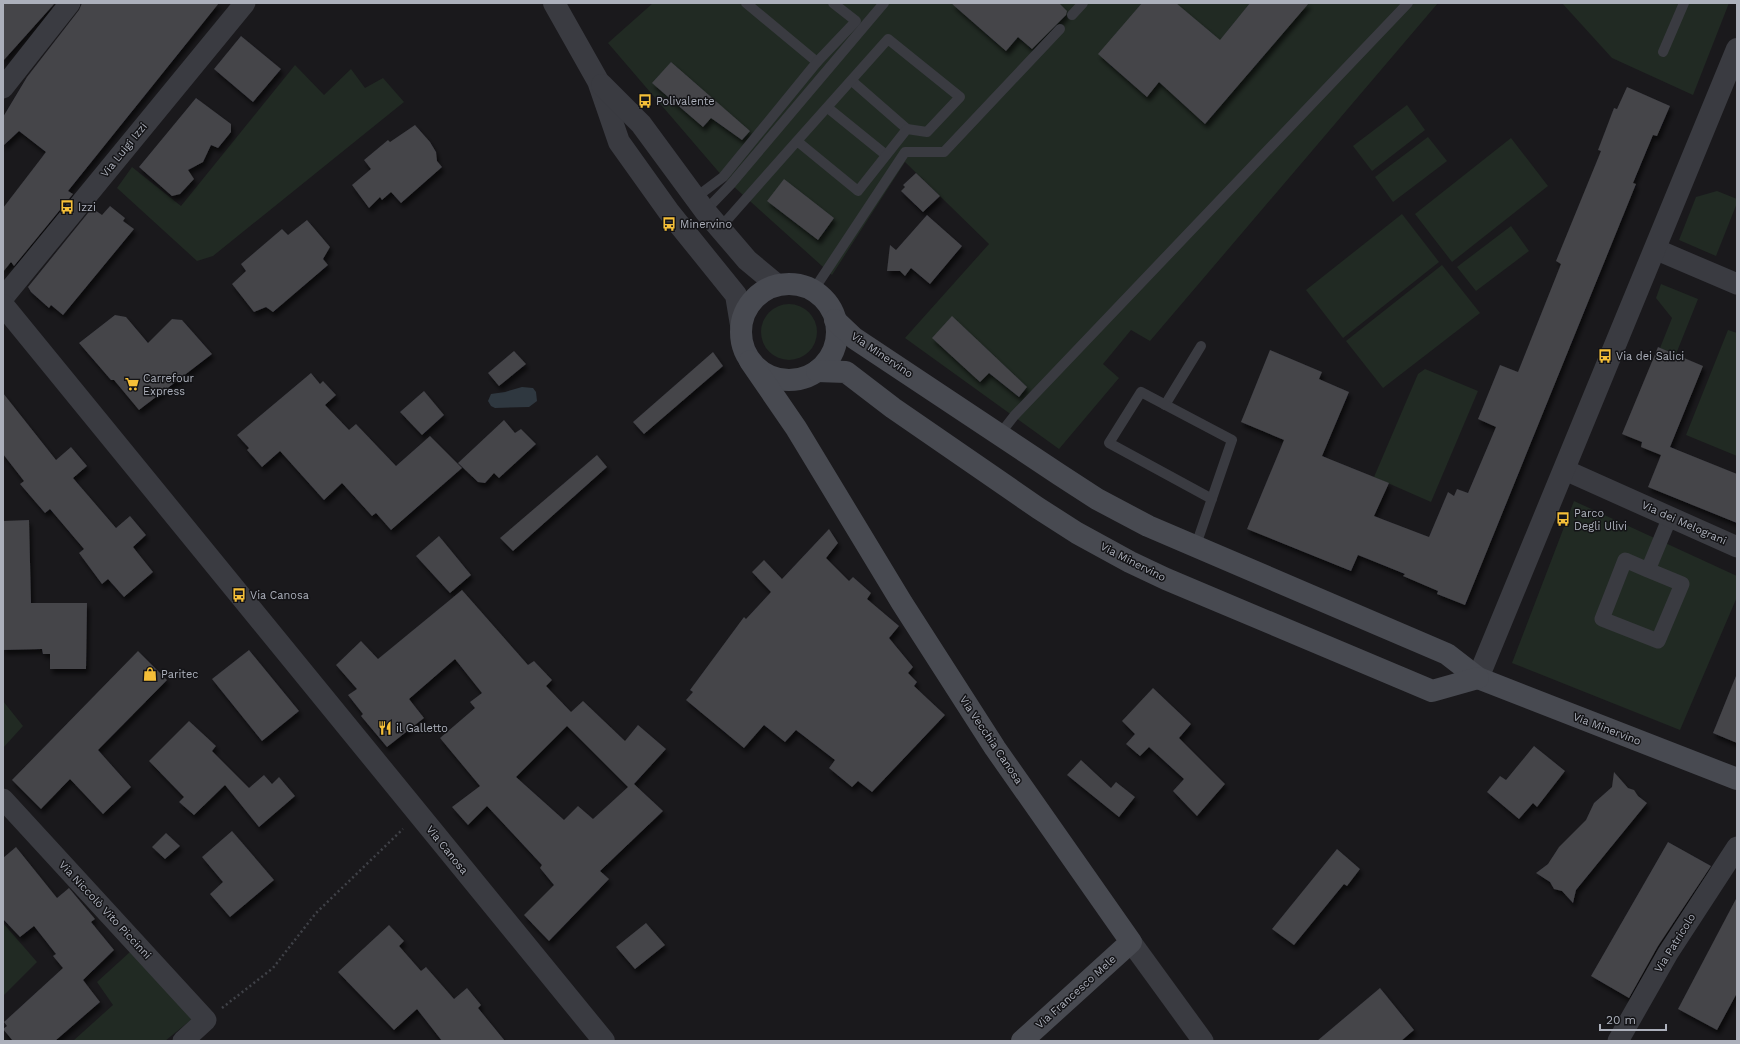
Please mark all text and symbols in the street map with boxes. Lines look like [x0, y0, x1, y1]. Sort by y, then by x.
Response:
bus stop icon: Polivalente [637, 93, 653, 109]
place label: Polivalente [656, 95, 715, 108]
street label: Via Luigi Izzi [98, 120, 150, 180]
bus stop icon: Izzi [59, 199, 75, 215]
place label: Izzi [78, 201, 96, 214]
bus stop icon: Minervino [661, 216, 677, 232]
place label: Minervino [680, 218, 732, 231]
street label: Via Minervino [849, 330, 915, 380]
bus stop icon: Via dei Salici [1597, 348, 1613, 364]
place label: Via dei Salici [1616, 350, 1684, 363]
place label: Carrefour Express [143, 372, 194, 398]
supermarket icon: Carrefour Express [124, 376, 140, 392]
street label: Via dei Melograni [1640, 498, 1728, 548]
place label: Parco Degli Ulivi [1574, 507, 1627, 533]
bus stop icon: Parco Degli Ulivi [1555, 511, 1571, 527]
street label: Via Minervino [1098, 540, 1168, 584]
bus stop icon: Via Canosa [231, 587, 247, 603]
place label: Via Canosa [250, 589, 309, 602]
shop icon: Paritec [142, 666, 158, 682]
place label: Paritec [161, 668, 198, 681]
street label: Via Vecchia Canosa [957, 694, 1025, 786]
street label: Via Minervino [1571, 710, 1643, 748]
restaurant icon: il Galletto [377, 720, 393, 736]
place label: il Galletto [396, 722, 448, 735]
street label: Via Canosa [423, 823, 471, 877]
street label: Via Niccolò Vito Piccinni [56, 858, 154, 962]
street label: Via Patricolo [1652, 911, 1698, 975]
street label: Via Francesco Mele [1033, 953, 1119, 1031]
scale bar [1600, 1006, 1666, 1032]
text: 20 m [1606, 1013, 1636, 1027]

